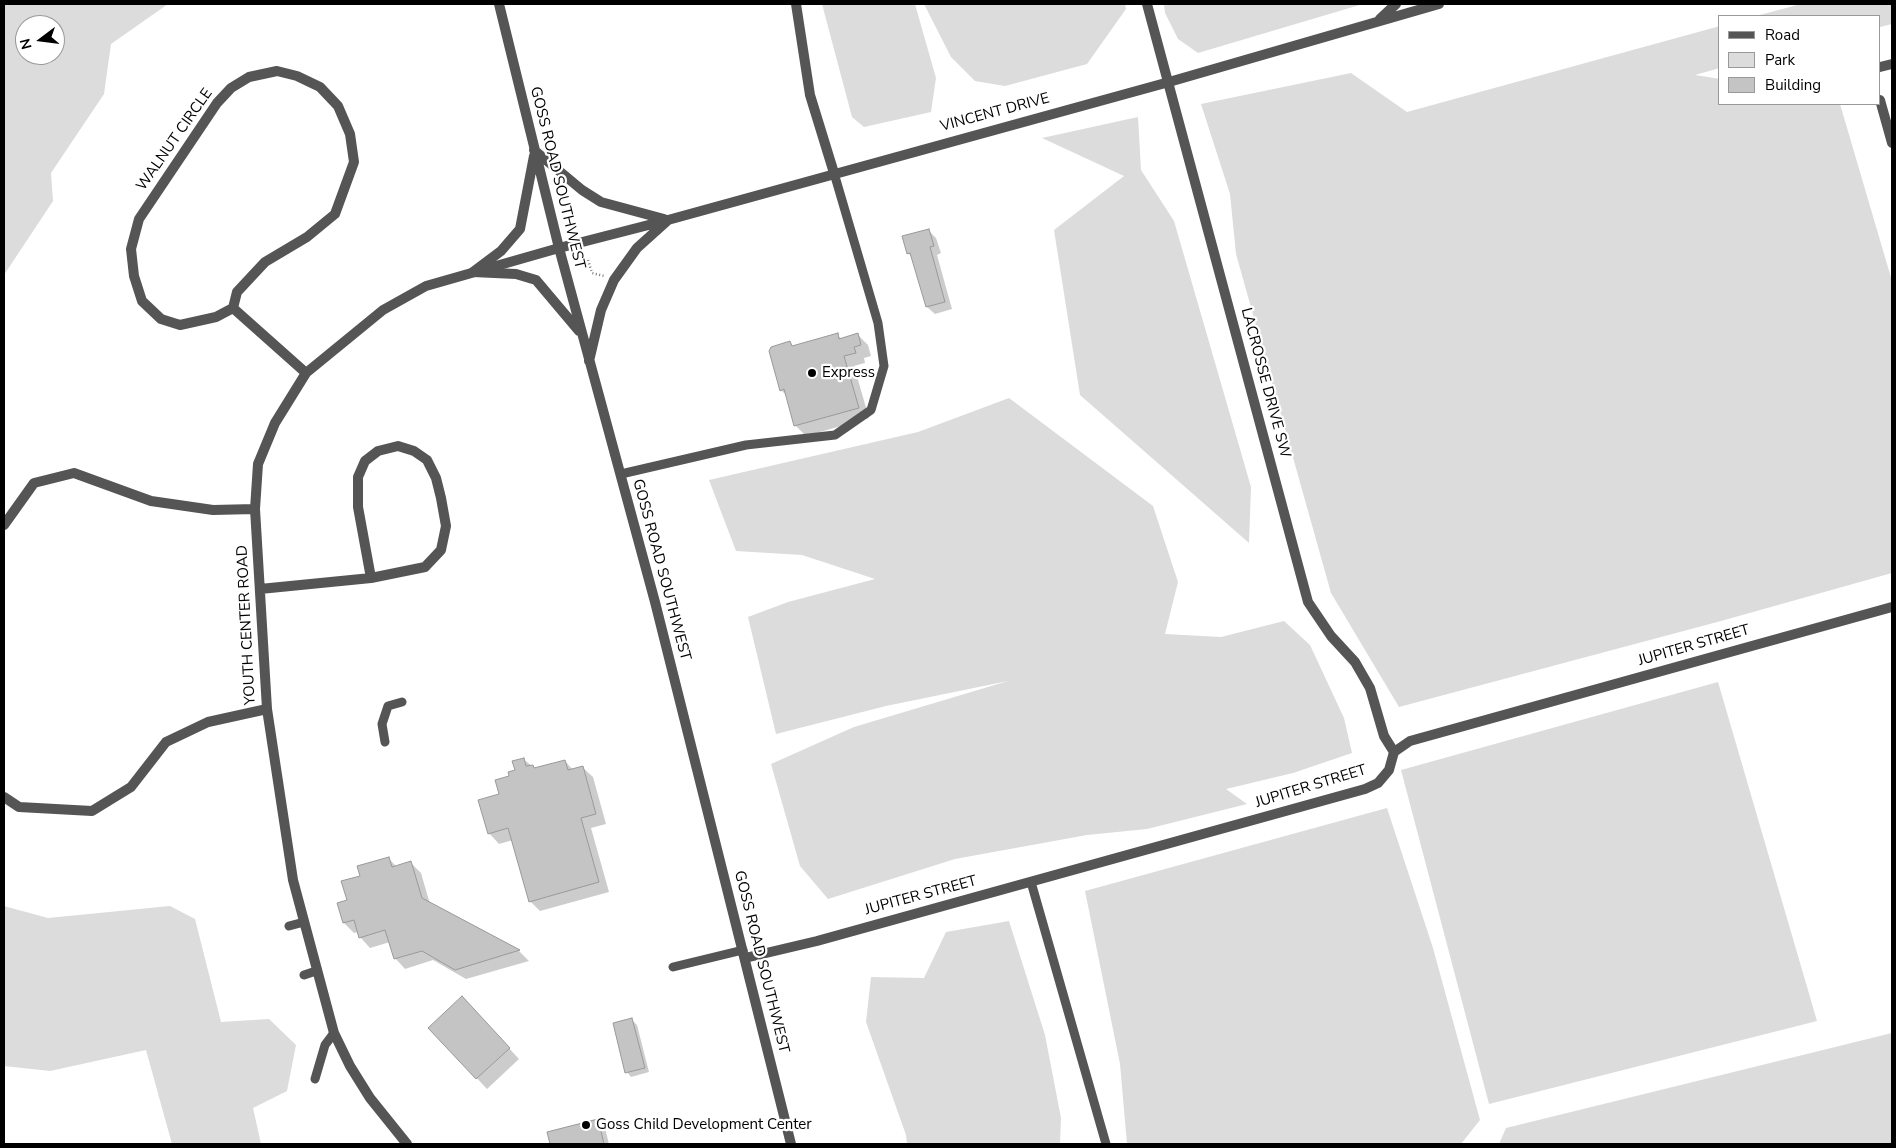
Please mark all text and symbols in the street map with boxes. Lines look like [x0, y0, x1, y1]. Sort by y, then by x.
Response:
north arrow [15, 15, 65, 65]
legend [1718, 15, 1881, 105]
text: Road [1765, 25, 1800, 45]
text: N [15, 36, 37, 51]
text: Park [1765, 50, 1795, 70]
text: Building [1765, 75, 1821, 95]
street label: WALNUT CIRCLE [133, 85, 217, 195]
street label: GOSS ROAD SOUTHWEST [526, 85, 588, 271]
street label: VINCENT DRIVE [938, 90, 1052, 136]
street label: LACROSSE DRIVE SW [1236, 306, 1294, 460]
place label: Express [822, 364, 875, 382]
marker: Express [806, 367, 818, 379]
street label: GOSS ROAD SOUTHWEST [628, 477, 694, 663]
street label: YOUTH CENTER ROAD [234, 545, 260, 705]
street label: JUPITER STREET [1636, 621, 1752, 671]
street label: JUPITER STREET [1253, 762, 1369, 812]
street label: GOSS ROAD SOUTHWEST [730, 869, 792, 1055]
street label: JUPITER STREET [863, 872, 979, 920]
place label: Goss Child Development Center [596, 1116, 812, 1134]
marker: Goss Child Development Center [580, 1119, 592, 1131]

